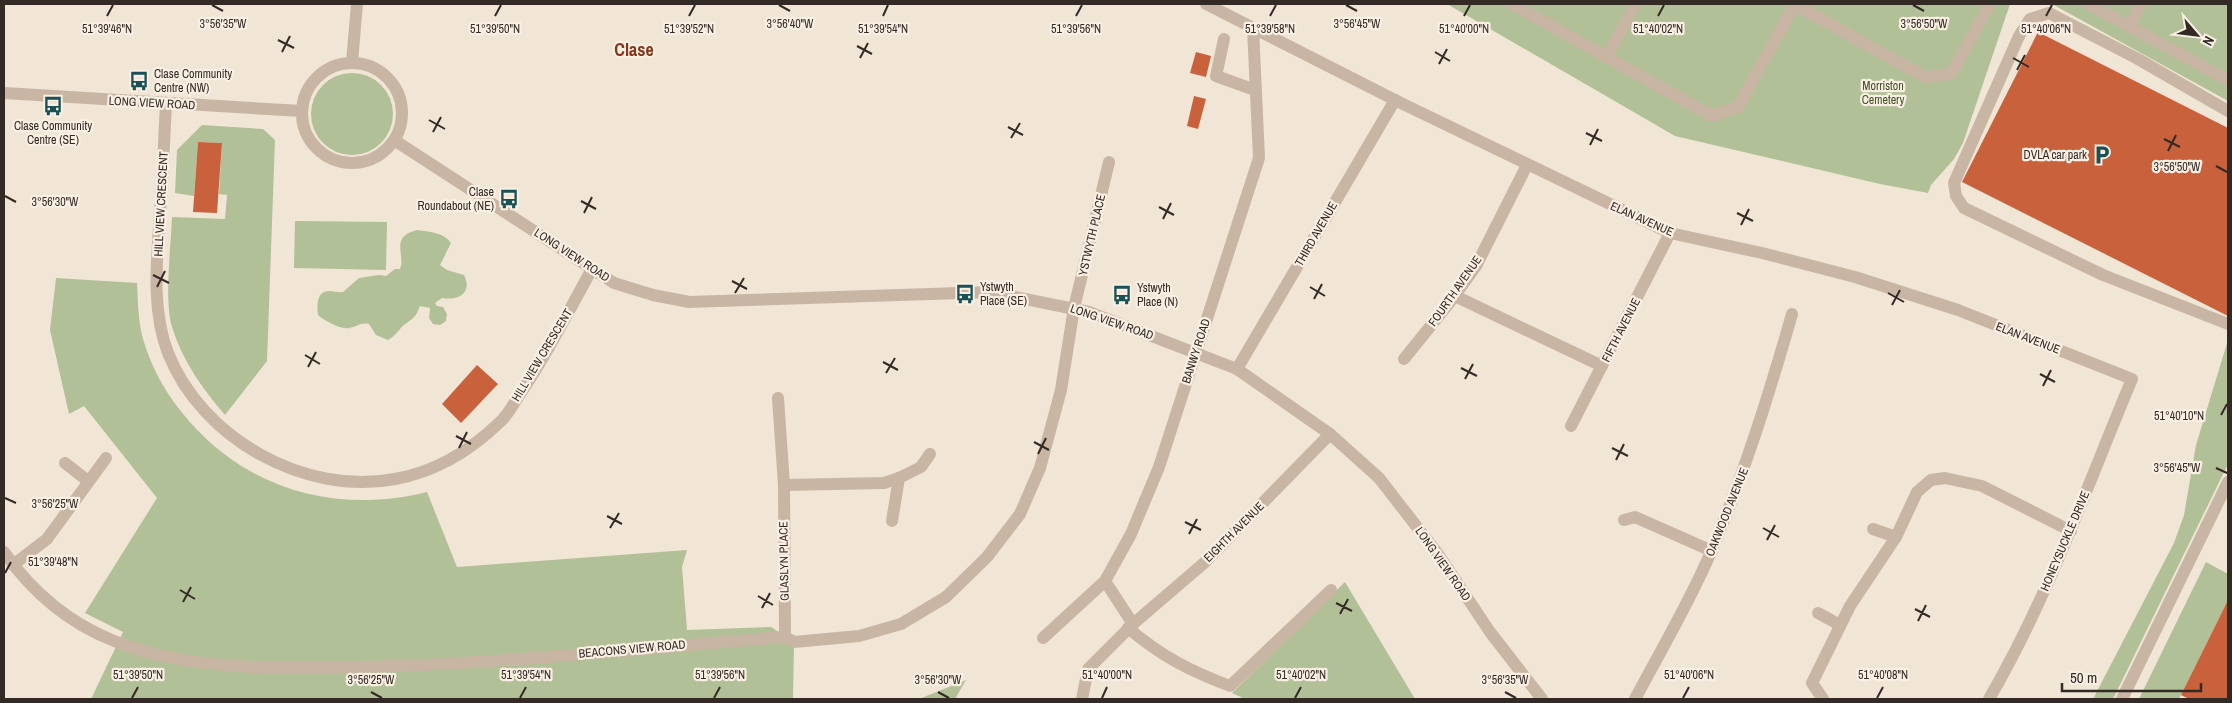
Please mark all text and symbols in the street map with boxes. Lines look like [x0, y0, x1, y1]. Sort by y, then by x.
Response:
north arrow [2172, 10, 2222, 60]
text: 3°56'35"W [200, 16, 247, 32]
text: 3°56'40"W [767, 16, 814, 32]
text: 3°56'45"W [1334, 16, 1381, 32]
text: 3°56'50"W [1901, 16, 1948, 32]
text: 51°39'46"N [82, 21, 132, 37]
text: 51°39'50"N [470, 21, 520, 37]
text: 51°39'52"N [664, 21, 714, 37]
text: 51°39'54"N [858, 21, 908, 37]
text: 51°39'56"N [1051, 21, 1101, 37]
text: 51°39'58"N [1245, 21, 1295, 37]
text: 51°40'00"N [1439, 21, 1489, 37]
text: 51°40'02"N [1633, 21, 1683, 37]
text: 51°40'06"N [2021, 21, 2071, 37]
text: N [2199, 33, 2218, 49]
district label: Clase [614, 37, 654, 62]
place label: Clase Community Centre (NW) [154, 66, 232, 96]
bus stop icon: Clase Community Centre (NW) [128, 70, 150, 92]
park label: Morriston Cemetery [1862, 78, 1904, 108]
street label: LONG VIEW ROAD [108, 93, 196, 113]
bus stop icon: Clase Community Centre (SE) [42, 95, 64, 117]
place label: Clase Community Centre (SE) [14, 118, 92, 148]
parking icon: DVLA car park [2091, 144, 2113, 166]
place label: DVLA car park [2024, 147, 2087, 163]
street label: HILL VIEW CRESCENT [150, 151, 172, 257]
text: 3°56'50"W [2154, 159, 2201, 175]
place label: Clase Roundabout (NE) [417, 184, 494, 214]
bus stop icon: Clase Roundabout (NE) [498, 188, 520, 210]
street label: YSTWYTH PLACE [1075, 193, 1109, 277]
text: 3°56'30"W [32, 194, 79, 210]
street label: ELAN AVENUE [1608, 198, 1676, 240]
street label: THIRD AVENUE [1291, 199, 1341, 269]
street label: LONG VIEW ROAD [531, 225, 613, 285]
street label: FOURTH AVENUE [1425, 253, 1485, 329]
place label: Ystwyth Place (SE) [980, 279, 1027, 309]
place label: Ystwyth Place (N) [1137, 280, 1178, 310]
bus stop icon: Ystwyth Place (SE) [954, 283, 976, 305]
bus stop icon: Ystwyth Place (N) [1111, 284, 1133, 306]
street label: FIFTH AVENUE [1598, 295, 1644, 365]
street label: LONG VIEW ROAD [1068, 300, 1156, 344]
street label: HILL VIEW CRESCENT [508, 306, 576, 404]
street label: BANWY ROAD [1178, 317, 1214, 385]
street label: ELAN AVENUE [1994, 318, 2062, 358]
text: 51°40'10"N [2154, 408, 2204, 424]
text: 3°56'45"W [2154, 460, 2201, 476]
street label: OAKWOOD AVENUE [1702, 465, 1752, 559]
street label: HONEYSUCKLE DRIVE [2037, 489, 2093, 593]
text: 3°56'25"W [32, 496, 79, 512]
street label: EIGHTH AVENUE [1200, 498, 1268, 566]
street label: GLASLYN PLACE [775, 521, 793, 601]
street label: LONG VIEW ROAD [1412, 524, 1474, 604]
text: 51°39'48"N [28, 554, 78, 570]
street label: BEACONS VIEW ROAD [578, 636, 686, 662]
scale bar [2062, 660, 2201, 692]
text: 51°39'50"N [113, 667, 163, 683]
text: 51°39'54"N [501, 667, 551, 683]
text: 51°39'56"N [695, 667, 745, 683]
text: 51°40'00"N [1082, 667, 1132, 683]
text: 51°40'02"N [1276, 667, 1326, 683]
text: 51°40'06"N [1664, 667, 1714, 683]
text: 51°40'08"N [1858, 667, 1908, 683]
text: 50 m [2070, 667, 2097, 688]
text: 3°56'25"W [348, 672, 395, 688]
text: 3°56'30"W [915, 672, 962, 688]
text: 3°56'35"W [1482, 672, 1529, 688]

